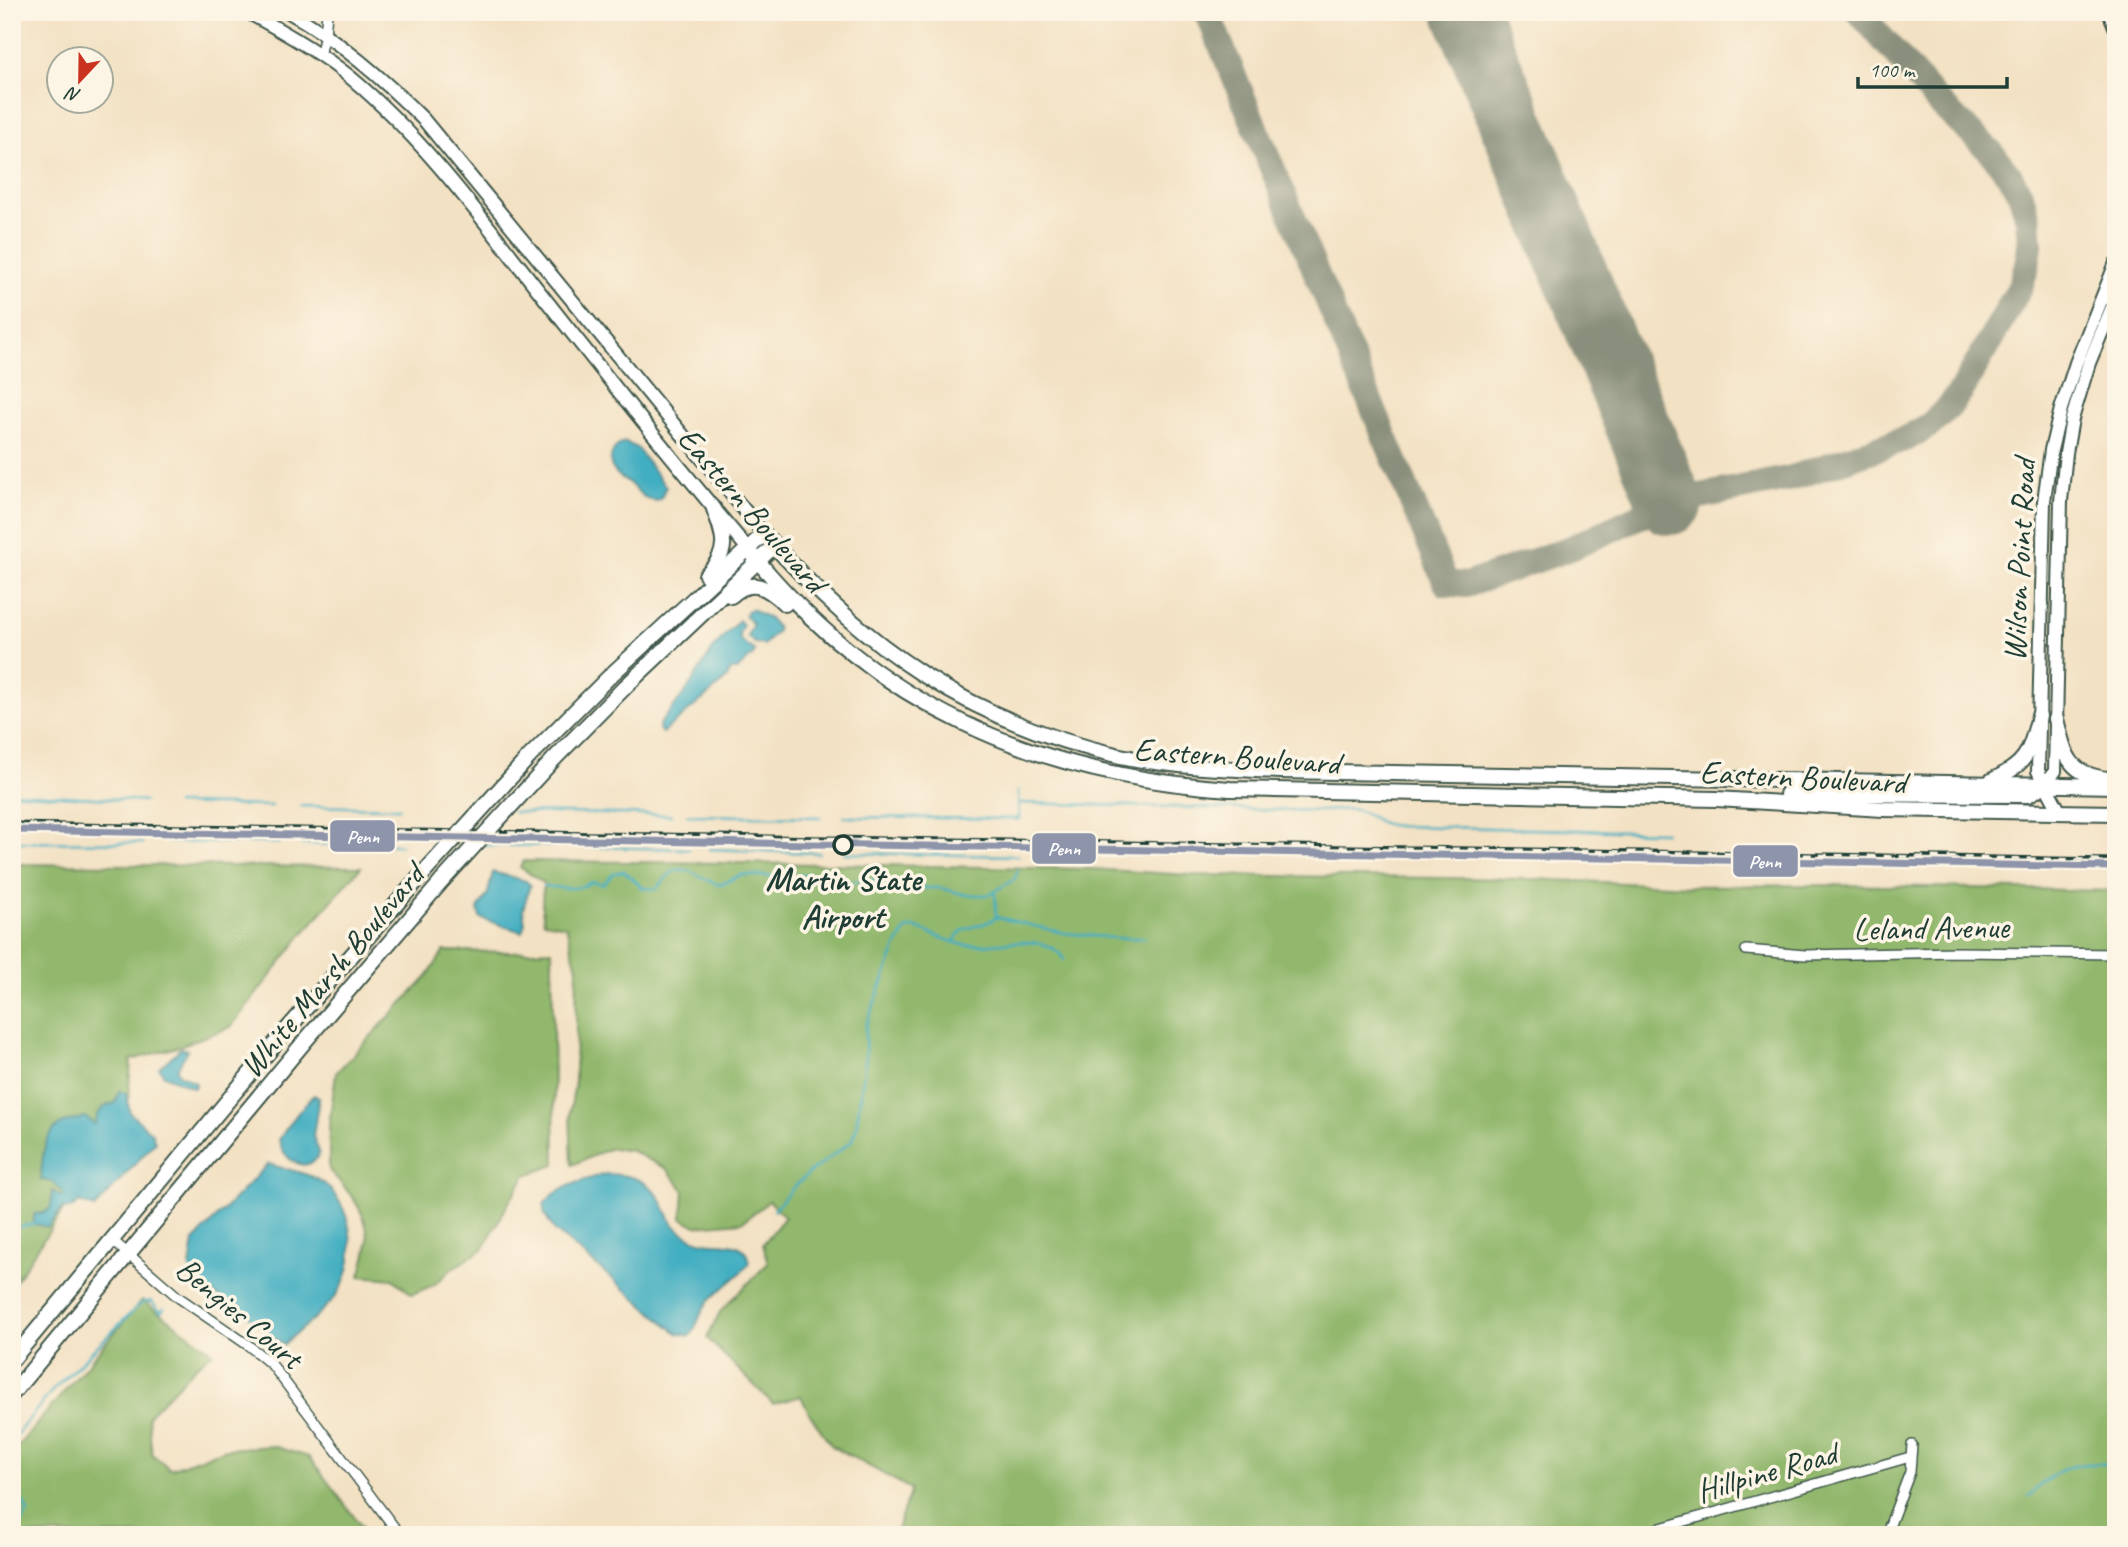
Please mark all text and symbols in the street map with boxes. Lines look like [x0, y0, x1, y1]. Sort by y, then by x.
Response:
north arrow [46, 46, 116, 116]
scale bar [1858, 46, 2007, 90]
text: 100 m [1869, 57, 1916, 83]
text: N [61, 80, 84, 108]
street label: Eastern Boulevard [669, 418, 839, 605]
street label: Wilson Point Road [1993, 453, 2046, 662]
street label: Eastern Boulevard [1133, 728, 1346, 784]
street label: Eastern Boulevard [1699, 751, 1912, 804]
line badge: Penn [329, 819, 396, 853]
text: Penn [347, 825, 379, 849]
line badge: Penn [1031, 832, 1097, 865]
marker: Martin State Airport [833, 835, 853, 855]
text: Penn [1048, 837, 1080, 861]
line badge: Penn [1732, 844, 1799, 878]
text: Penn [1749, 850, 1781, 874]
street label: White Marsh Boulevard [230, 851, 437, 1086]
place label: Martin State Airport [766, 858, 923, 938]
street label: Leland Avenue [1853, 906, 2011, 950]
street label: Bengies Court [167, 1248, 314, 1380]
street label: Hillpine Road [1691, 1431, 1846, 1512]

